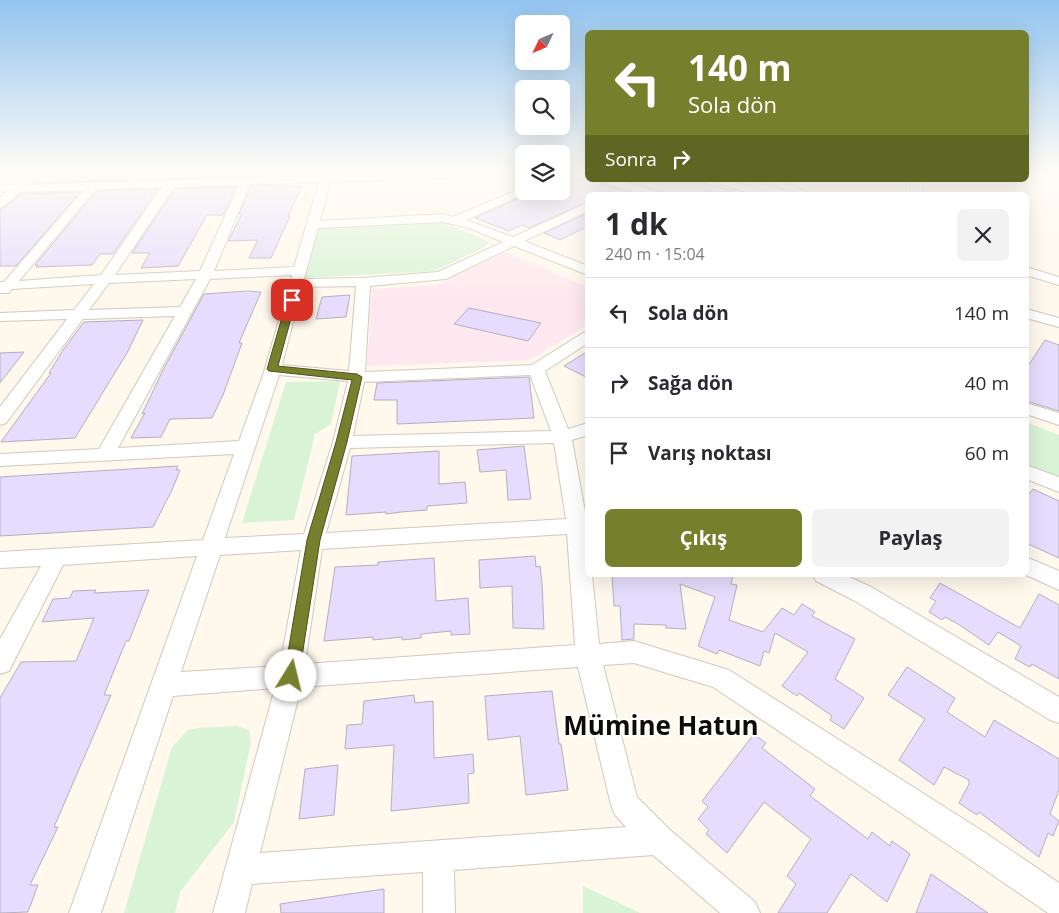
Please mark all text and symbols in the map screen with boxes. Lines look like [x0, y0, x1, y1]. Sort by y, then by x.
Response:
north arrow [515, 15, 570, 70]
map controls [515, 15, 570, 200]
text: 140 m [688, 44, 792, 91]
icon: left [605, 50, 670, 115]
button: search [515, 80, 570, 135]
text: Sola dön [688, 89, 777, 119]
button: layers [515, 145, 570, 200]
icon: right [667, 145, 695, 173]
text: Sonra [605, 146, 657, 172]
text: 1 dk [605, 203, 668, 244]
button: close [957, 209, 1009, 261]
text: 240 m · 15:04 [605, 243, 705, 265]
pin [271, 279, 313, 321]
icon: arrive [278, 286, 306, 314]
icon: left [605, 299, 633, 327]
text: Sola dön [648, 300, 729, 326]
text: 140 m [954, 300, 1009, 326]
icon: right [605, 369, 633, 397]
text: Sağa dön [648, 370, 733, 396]
text: 40 m [965, 370, 1009, 396]
icon: arrive [605, 439, 633, 467]
text: Varış noktası [648, 440, 772, 466]
text: 60 m [965, 440, 1009, 466]
button: Çıkış [605, 509, 802, 567]
button: Paylaş [812, 509, 1009, 567]
position arrow [264, 649, 316, 701]
district label: Mümine Hatun [563, 707, 759, 743]

